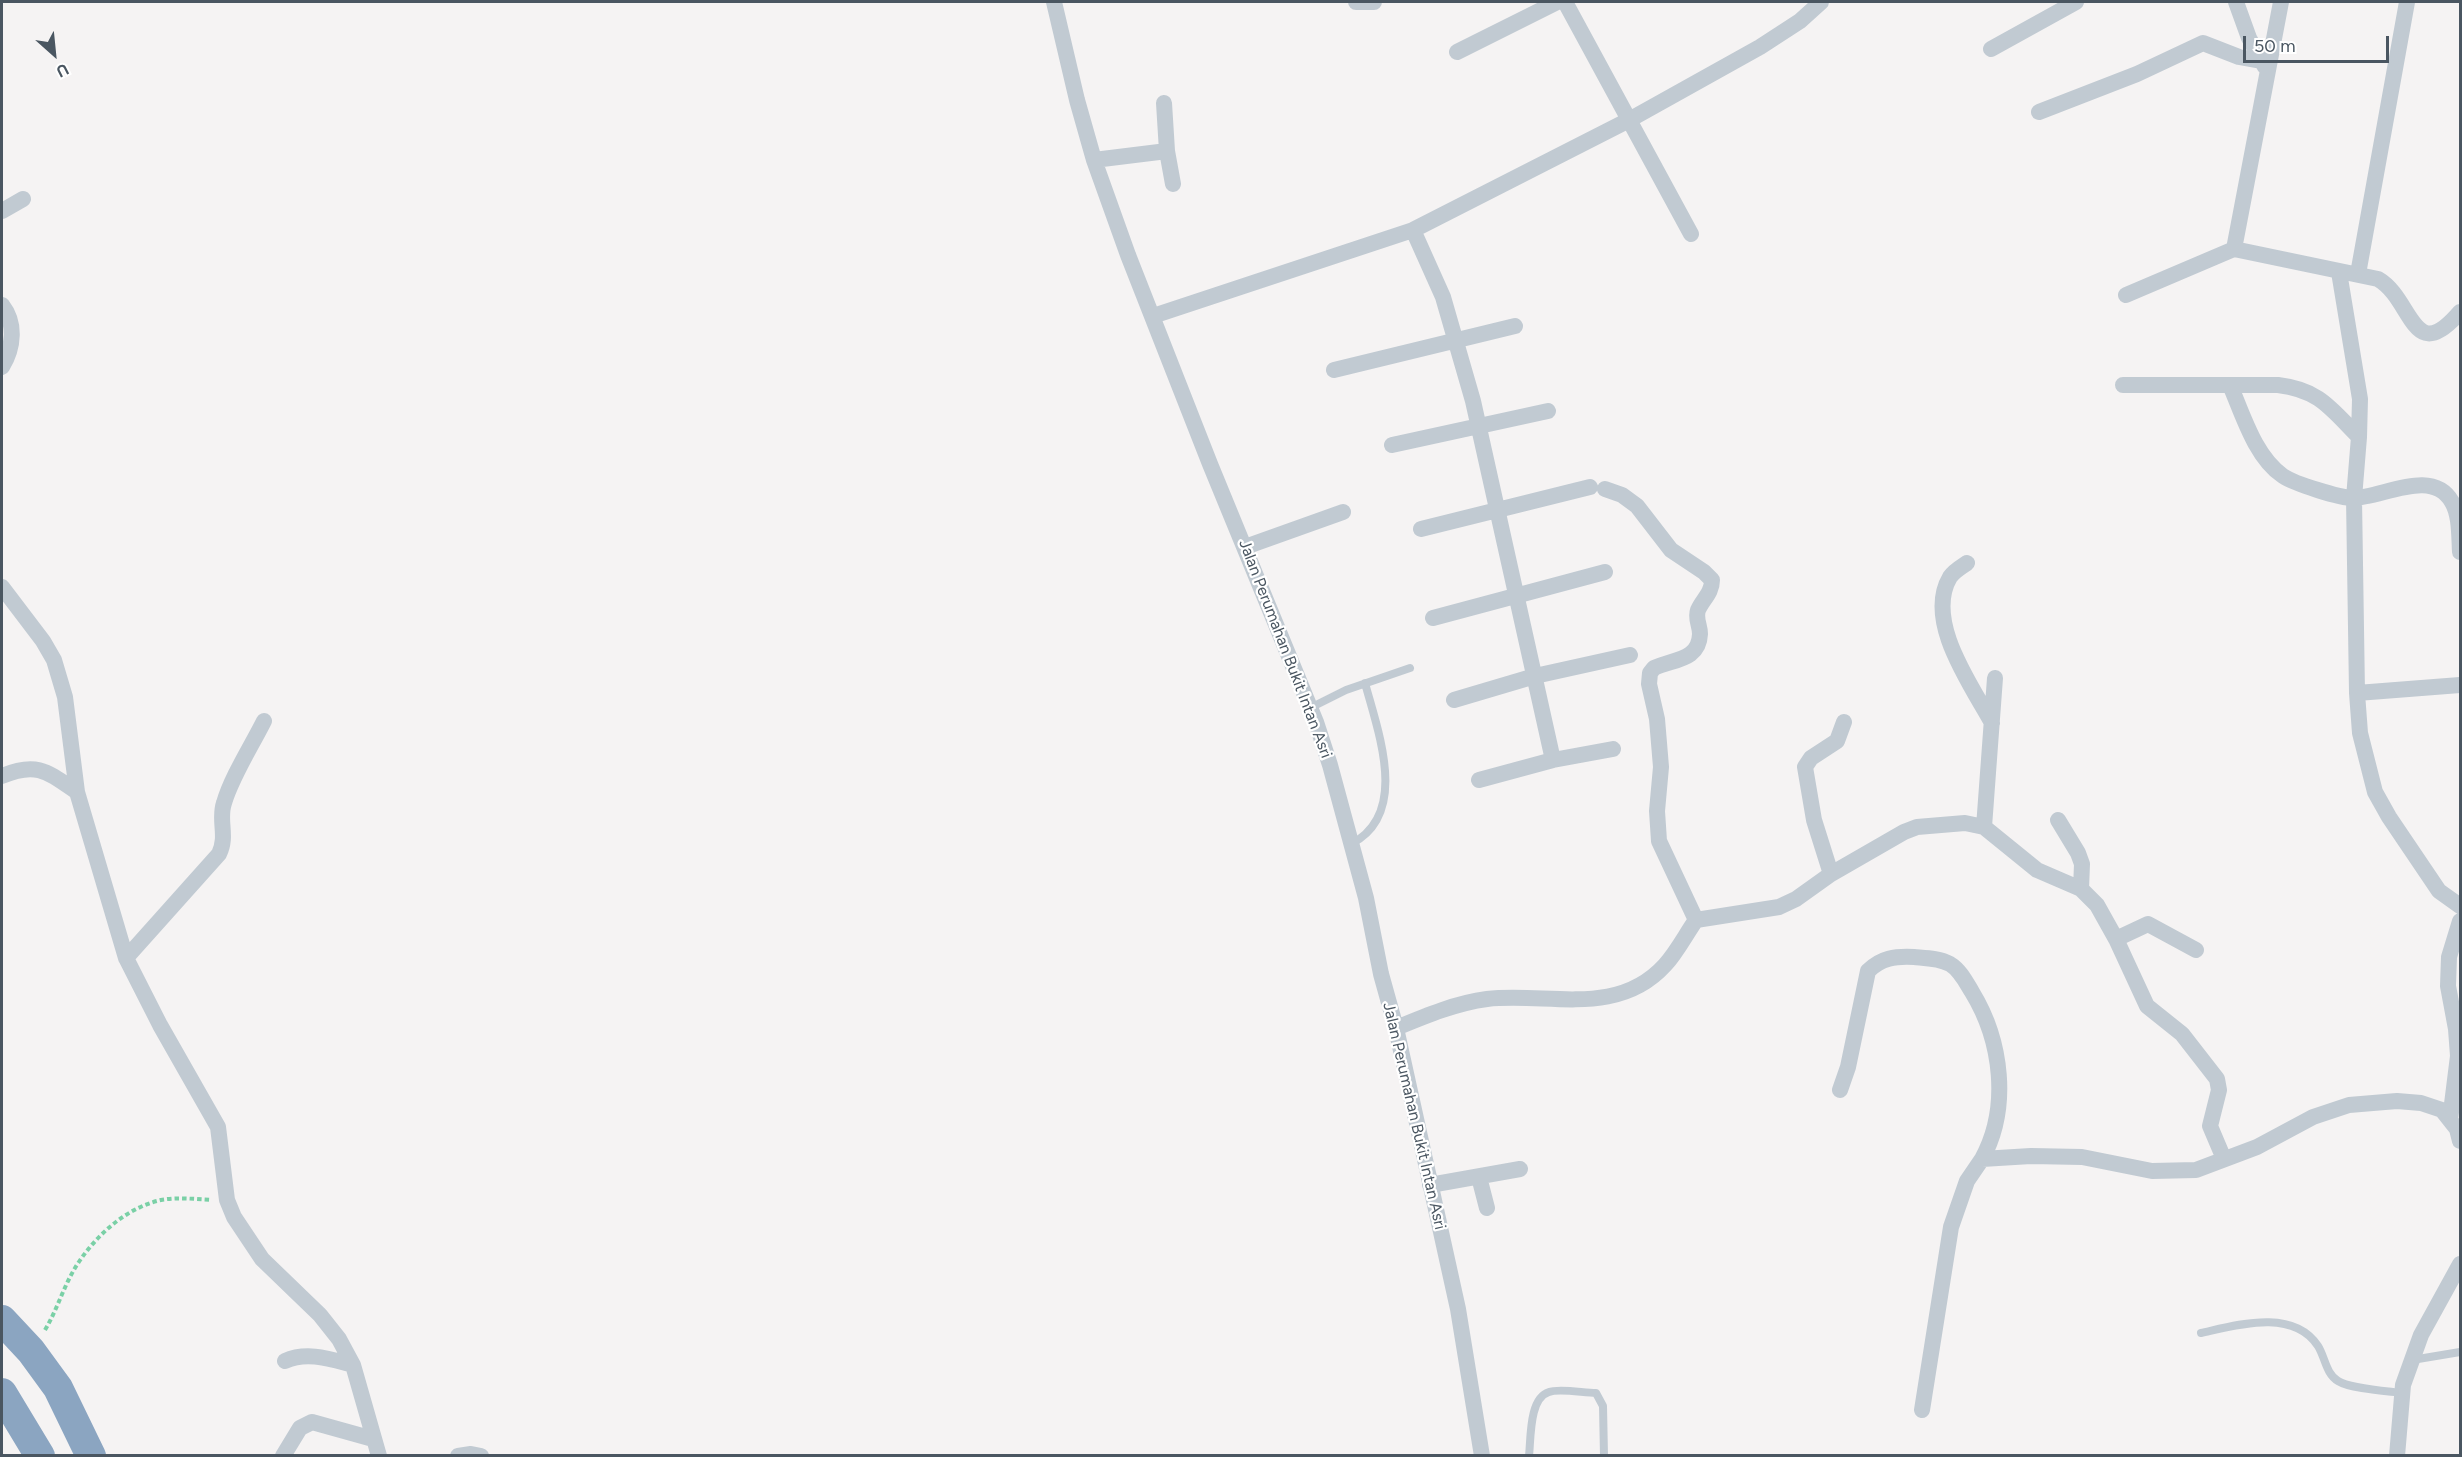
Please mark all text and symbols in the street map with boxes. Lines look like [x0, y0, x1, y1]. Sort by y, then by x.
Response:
north arrow [24, 24, 84, 84]
scale bar [2246, 24, 2392, 62]
text: 50 m [2254, 35, 2296, 57]
text: U [53, 59, 72, 82]
street label: Jalan Perumahan Bukit Intan Asri [1234, 537, 1336, 761]
street label: Jalan Perumahan Bukit Intan Asri [1378, 1000, 1450, 1232]

